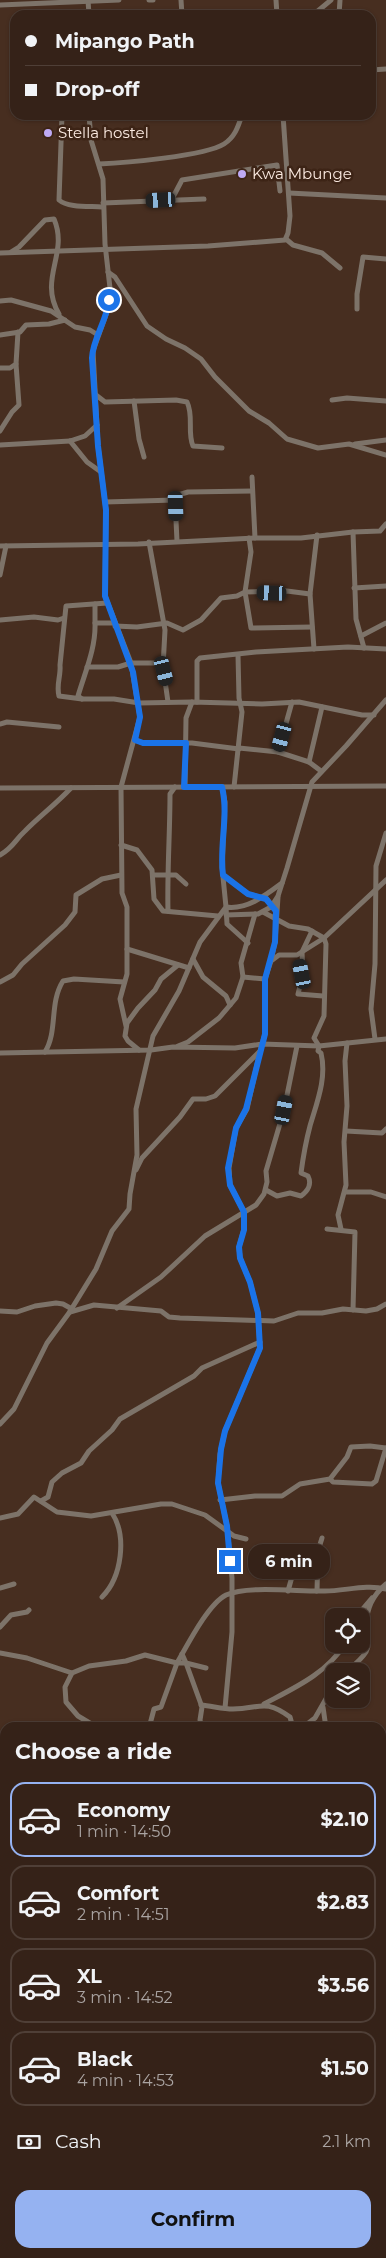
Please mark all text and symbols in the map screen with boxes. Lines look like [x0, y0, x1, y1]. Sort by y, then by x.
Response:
text: Mipango Path [55, 30, 195, 53]
text: Drop-off [55, 78, 139, 101]
place label: Stella hostel [58, 123, 149, 142]
marker: Stella hostel [42, 127, 54, 139]
place label: Kwa Mbunge [252, 164, 352, 183]
marker: Kwa Mbunge [236, 168, 248, 180]
car [145, 192, 176, 208]
route start [98, 289, 120, 311]
car [167, 491, 184, 521]
car [256, 585, 287, 601]
car [153, 655, 174, 687]
car [270, 721, 293, 753]
car [291, 958, 312, 990]
car [273, 1094, 294, 1126]
callout: 6 min [248, 1544, 330, 1578]
route end [219, 1550, 241, 1572]
text: 6 min [265, 1552, 313, 1571]
map controls [325, 1608, 370, 1708]
button: locate [325, 1608, 370, 1653]
button: layers [325, 1663, 370, 1708]
text: Choose a ride [15, 1738, 172, 1765]
icon: car [17, 1797, 62, 1842]
text: Economy [77, 1799, 170, 1822]
text: $2.10 [320, 1808, 369, 1831]
text: 1 min · 14:50 [77, 1822, 171, 1841]
icon: car [17, 1880, 62, 1925]
text: Comfort [77, 1882, 159, 1905]
text: $2.83 [317, 1891, 369, 1914]
text: 2 min · 14:51 [77, 1905, 169, 1924]
icon: car [17, 1963, 62, 2008]
text: XL [77, 1965, 102, 1988]
text: $3.56 [317, 1974, 369, 1997]
text: 3 min · 14:52 [77, 1988, 173, 2007]
icon: car [17, 2046, 62, 2091]
text: Black [77, 2048, 133, 2071]
text: $1.50 [320, 2057, 369, 2080]
text: 4 min · 14:53 [77, 2071, 174, 2090]
icon: cash [15, 2128, 43, 2156]
text: Cash [55, 2130, 102, 2153]
text: 2.1 km [322, 2132, 371, 2151]
button: Confirm [15, 2190, 371, 2248]

